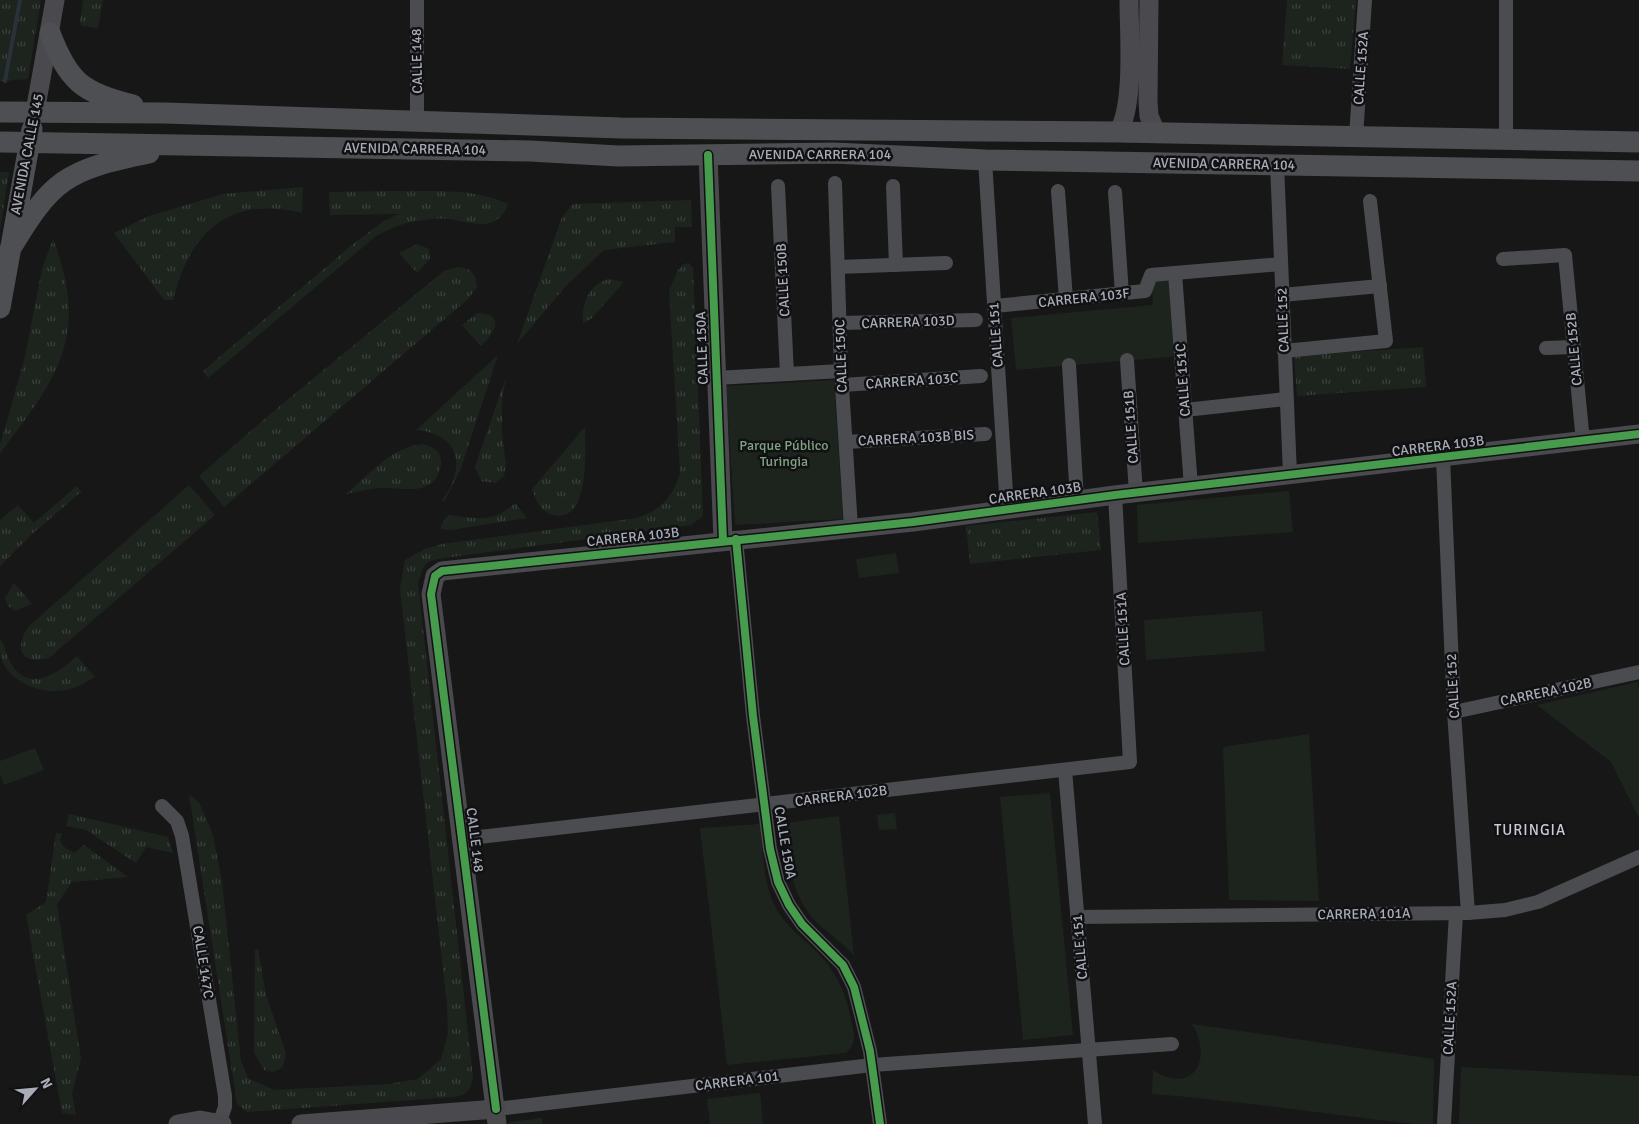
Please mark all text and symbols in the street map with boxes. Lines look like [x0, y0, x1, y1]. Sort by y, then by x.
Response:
street label: CALLE 148 [408, 28, 426, 94]
street label: CALLE 152A [1350, 30, 1372, 105]
street label: AVENIDA CALLE 145 [7, 92, 47, 216]
street label: AVENIDA CARRERA 104 [344, 139, 487, 159]
street label: AVENIDA CARRERA 104 [749, 146, 892, 163]
street label: AVENIDA CARRERA 104 [1153, 154, 1296, 174]
street label: CALLE 150B [773, 243, 793, 317]
street label: CARRERA 103F [1037, 285, 1131, 311]
street label: CALLE 152 [1273, 287, 1293, 353]
street label: CALLE 151 [985, 302, 1007, 368]
street label: CALLE 150A [692, 310, 712, 385]
street label: CARRERA 103D [861, 312, 955, 332]
street label: CALLE 152B [1562, 312, 1586, 386]
street label: CALLE 150C [831, 319, 851, 393]
street label: CALLE 151C [1172, 343, 1194, 417]
street label: CARRERA 103C [865, 369, 959, 393]
street label: CALLE 151B [1120, 390, 1142, 464]
street label: CARRERA 103B BIS [857, 426, 975, 450]
street label: CARRERA 103B [1391, 432, 1485, 460]
park label: Parque Público Turingia [739, 437, 829, 470]
street label: CARRERA 103B [988, 478, 1082, 508]
street label: CARRERA 103B [586, 524, 680, 550]
street label: CALLE 151A [1113, 591, 1133, 666]
street label: CALLE 152 [1443, 653, 1463, 719]
street label: CARRERA 102B [1499, 674, 1593, 710]
street label: CARRERA 102B [794, 782, 888, 810]
street label: CALLE 150A [770, 805, 800, 881]
street label: CALLE 148 [463, 807, 487, 873]
district label: TURINGIA [1494, 821, 1566, 839]
street label: CARRERA 101A [1317, 905, 1411, 923]
street label: CALLE 151 [1069, 914, 1091, 980]
street label: CALLE 147C [189, 924, 217, 1000]
street label: CALLE 152A [1440, 980, 1460, 1055]
north arrow [10, 1064, 60, 1114]
street label: CARRERA 101 [694, 1067, 780, 1095]
text: N [36, 1075, 56, 1092]

